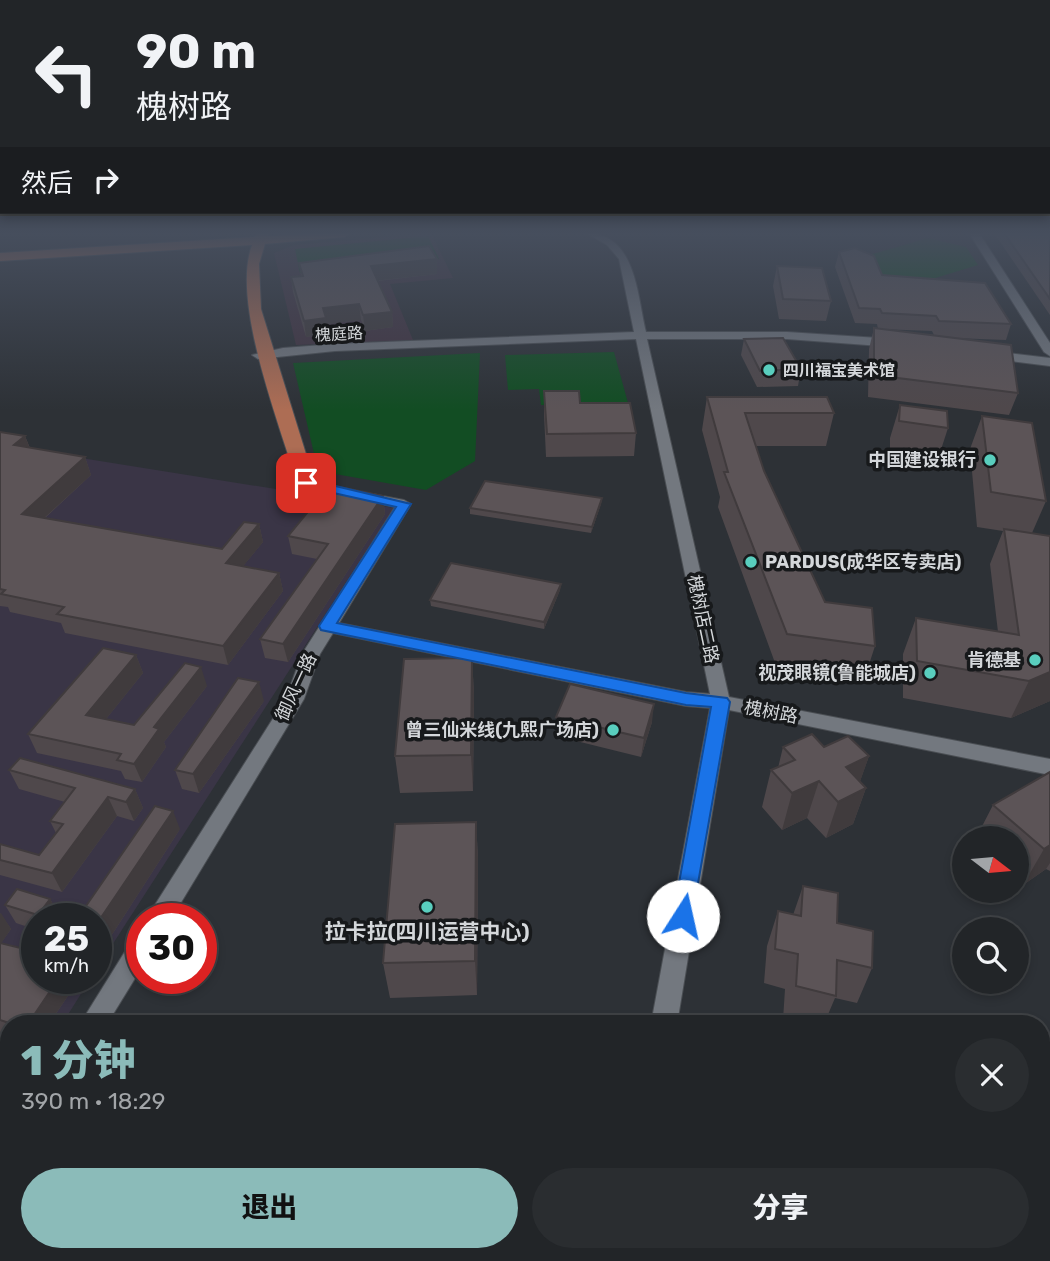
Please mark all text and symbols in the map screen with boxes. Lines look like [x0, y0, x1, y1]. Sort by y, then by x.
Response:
text: 90 m [136, 22, 256, 80]
icon: left [21, 28, 112, 119]
text: 槐树路 [136, 88, 232, 126]
icon: right [87, 161, 125, 199]
text: 然后 [21, 168, 73, 199]
street label: 槐庭路 [315, 323, 363, 345]
place label: 四川福宝美术馆 [783, 361, 895, 380]
marker: 四川福宝美术馆 [761, 362, 777, 378]
place label: 中国建设银行 [868, 449, 976, 471]
marker: 中国建设银行 [982, 452, 998, 468]
pin [276, 453, 336, 513]
icon: arrive [287, 464, 325, 502]
place label: PARDUS(成华区专卖店) [765, 551, 961, 573]
marker: PARDUS(成华区专卖店) [743, 554, 759, 570]
street label: 槐树店二路 [683, 573, 723, 665]
place label: 肯德基 [967, 649, 1021, 671]
street label: 御风一路 [271, 650, 321, 724]
marker: 肯德基 [1027, 652, 1043, 668]
place label: 视茂眼镜(鲁能城店) [758, 662, 916, 684]
marker: 视茂眼镜(鲁能城店) [922, 665, 938, 681]
street label: 槐树路 [742, 696, 800, 728]
place label: 曾三仙米线(九熙广场店) [405, 719, 599, 741]
marker: 曾三仙米线(九熙广场店) [605, 722, 621, 738]
north arrow [952, 826, 1029, 903]
map controls [952, 826, 1029, 994]
position arrow [646, 879, 720, 953]
marker: 拉卡拉(四川运营中心) [419, 899, 435, 915]
speed limit sign: 30 [126, 903, 217, 994]
button: search [952, 917, 1029, 994]
text: 25 [44, 918, 89, 960]
place label: 拉卡拉(四川运营中心) [324, 919, 530, 944]
text: km/h [44, 955, 89, 977]
text: 1 分钟 [21, 1036, 136, 1086]
button: close [955, 1038, 1029, 1112]
text: 390 m · 18:29 [21, 1087, 166, 1115]
button: 退出 [21, 1168, 518, 1248]
button: 分享 [532, 1168, 1029, 1248]

